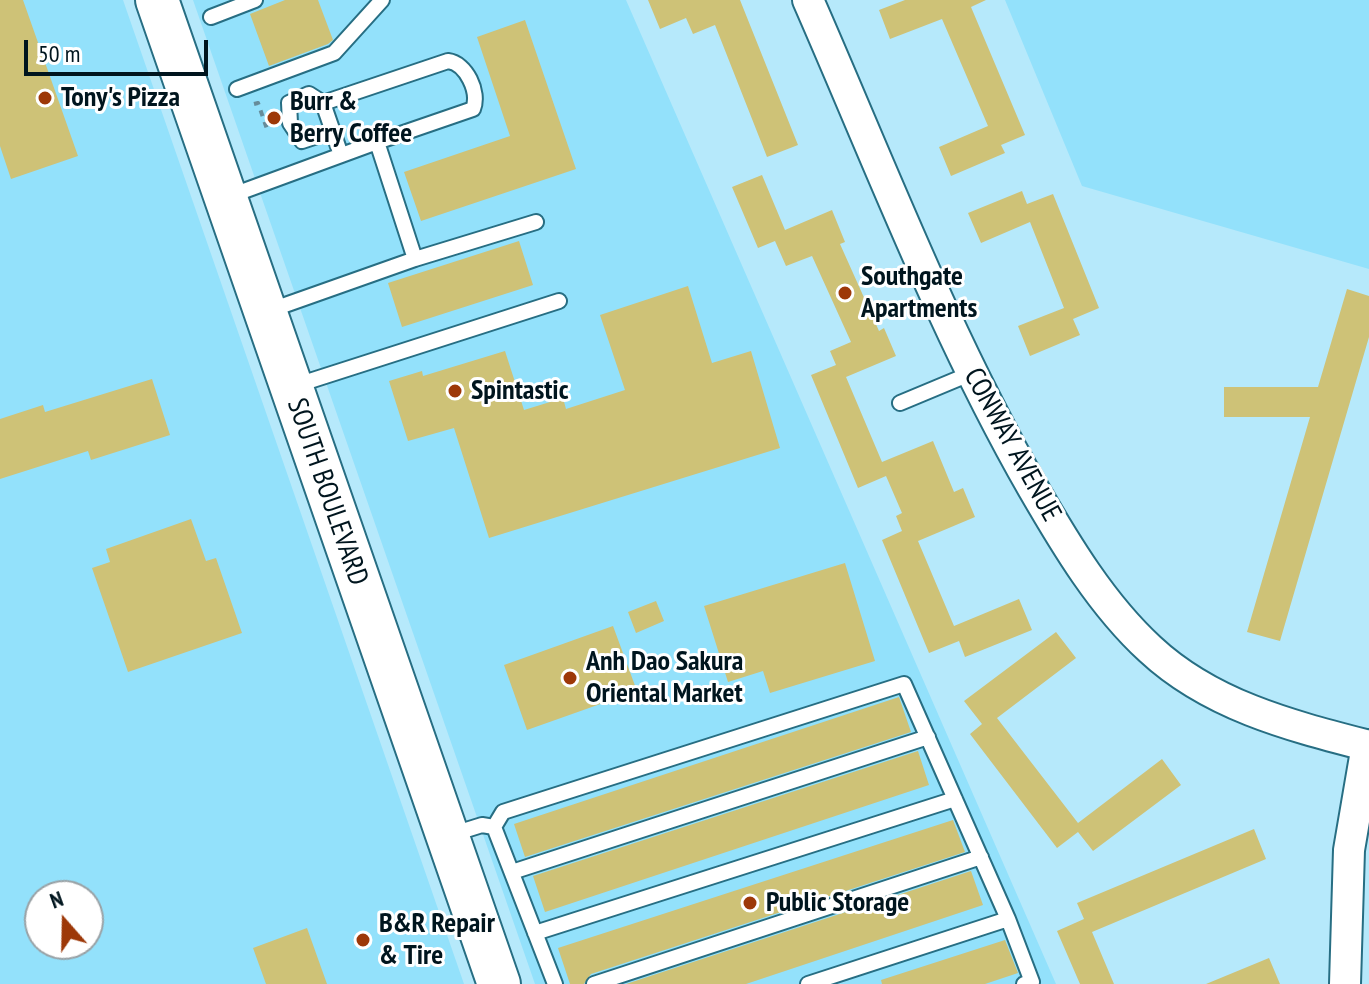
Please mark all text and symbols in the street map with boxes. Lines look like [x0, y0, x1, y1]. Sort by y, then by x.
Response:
scale bar [28, 24, 212, 74]
text: 50 m [38, 38, 80, 69]
place label: Tony's Pizza [61, 81, 180, 115]
place label: Burr & Berry Coffee [290, 85, 412, 151]
marker: Tony's Pizza [36, 89, 54, 107]
marker: Burr & Berry Coffee [265, 109, 283, 127]
place label: Southgate Apartments [861, 260, 977, 326]
marker: Southgate Apartments [836, 284, 854, 302]
street label: CONWAY AVENUE [956, 363, 1068, 527]
place label: Spintastic [471, 374, 568, 408]
marker: Spintastic [446, 382, 464, 400]
street label: SOUTH BOULEVARD [279, 394, 375, 590]
place label: Anh Dao Sakura Oriental Market [586, 645, 743, 711]
marker: Anh Dao Sakura Oriental Market [561, 669, 579, 687]
north arrow [24, 880, 104, 960]
text: N [46, 884, 67, 915]
place label: Public Storage [766, 886, 909, 920]
marker: Public Storage [741, 894, 759, 912]
place label: B&R Repair & Tire [379, 907, 495, 973]
marker: B&R Repair & Tire [354, 931, 372, 949]

